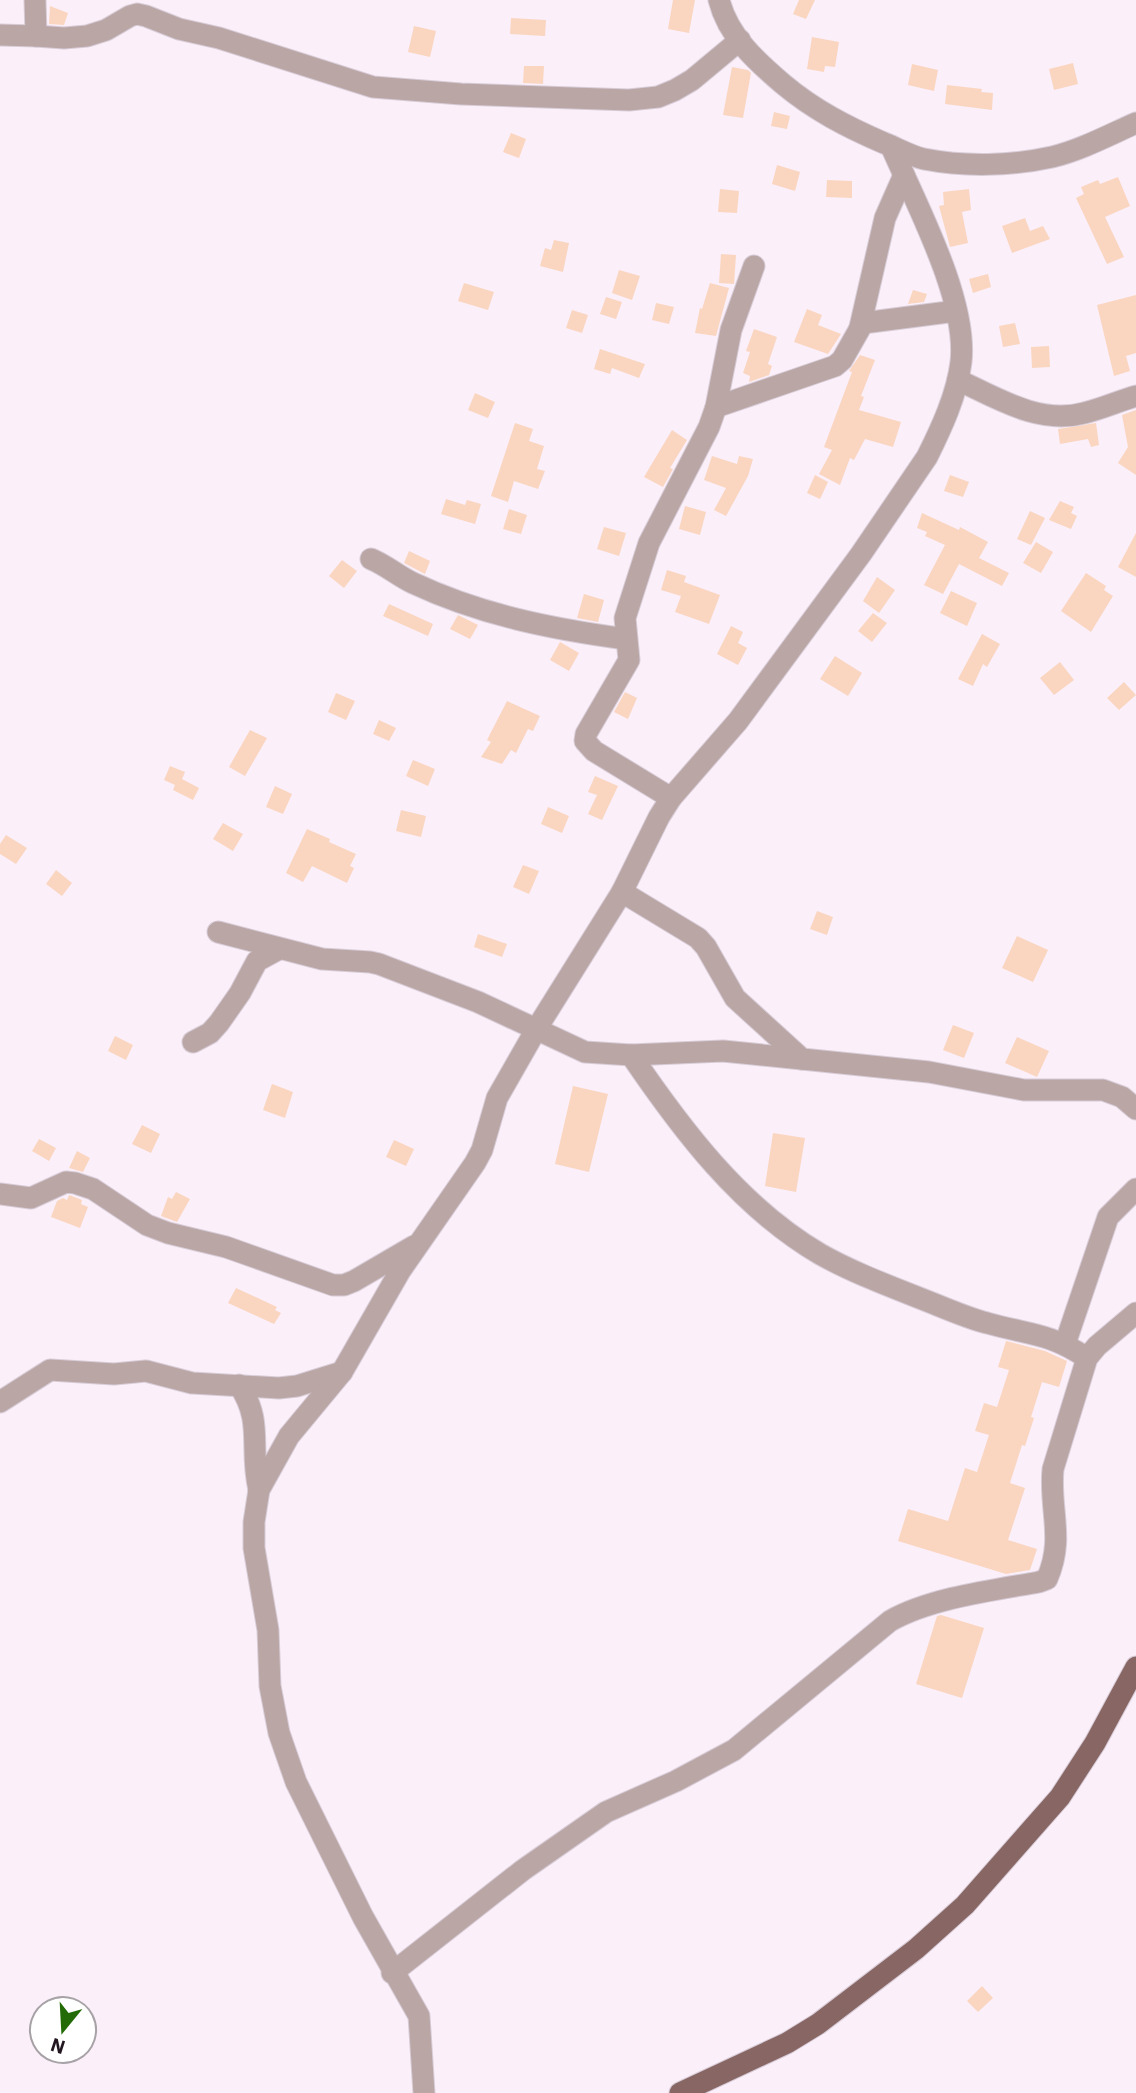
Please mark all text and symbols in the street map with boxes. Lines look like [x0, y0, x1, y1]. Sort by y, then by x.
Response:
north arrow [28, 1995, 98, 2065]
text: N [47, 2033, 68, 2060]

